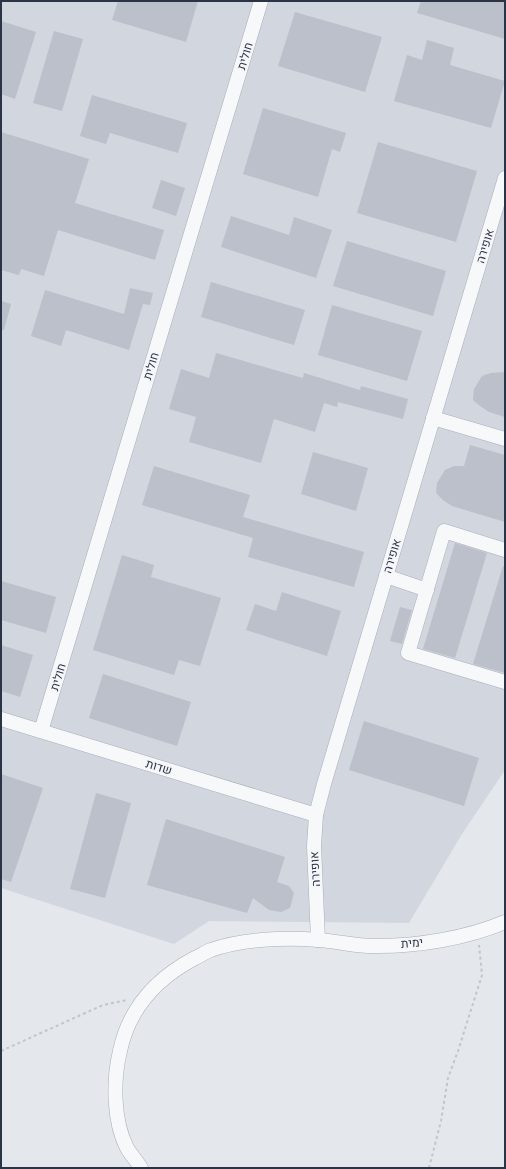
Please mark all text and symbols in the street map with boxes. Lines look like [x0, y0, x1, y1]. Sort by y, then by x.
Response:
street label: חולית [232, 40, 257, 72]
street label: אופירה [471, 226, 498, 265]
street label: חולית [138, 350, 163, 382]
street label: אופירה [378, 536, 405, 575]
street label: חולית [45, 661, 70, 693]
street label: שדות [144, 754, 174, 779]
street label: אופירה [305, 851, 324, 887]
street label: ימית [400, 933, 424, 952]

